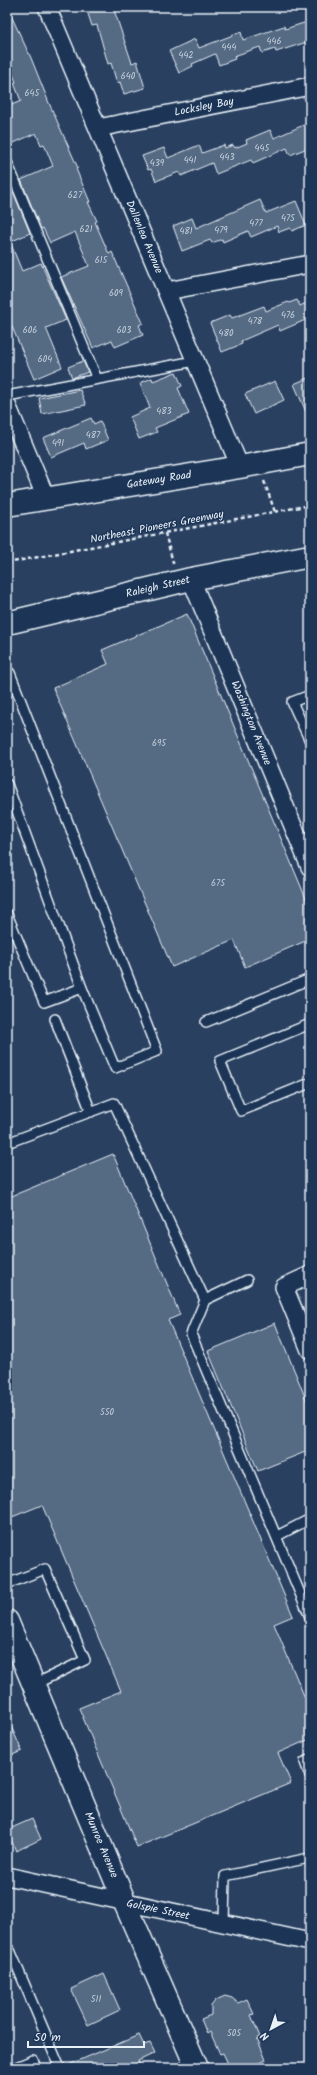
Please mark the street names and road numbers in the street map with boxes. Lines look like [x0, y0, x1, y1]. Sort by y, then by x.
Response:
street label: Locksley Bay [173, 92, 236, 122]
street label: Dallenlea Avenue [120, 198, 168, 276]
street label: Gateway Road [125, 466, 193, 494]
street label: Northeast Pioneers Greenway [89, 505, 226, 549]
street label: Raleigh Street [124, 571, 193, 603]
street label: Washington Avenue [226, 678, 276, 768]
street label: Munroe Avenue [79, 1809, 123, 1881]
street label: Golspie Street [125, 1895, 192, 1926]

